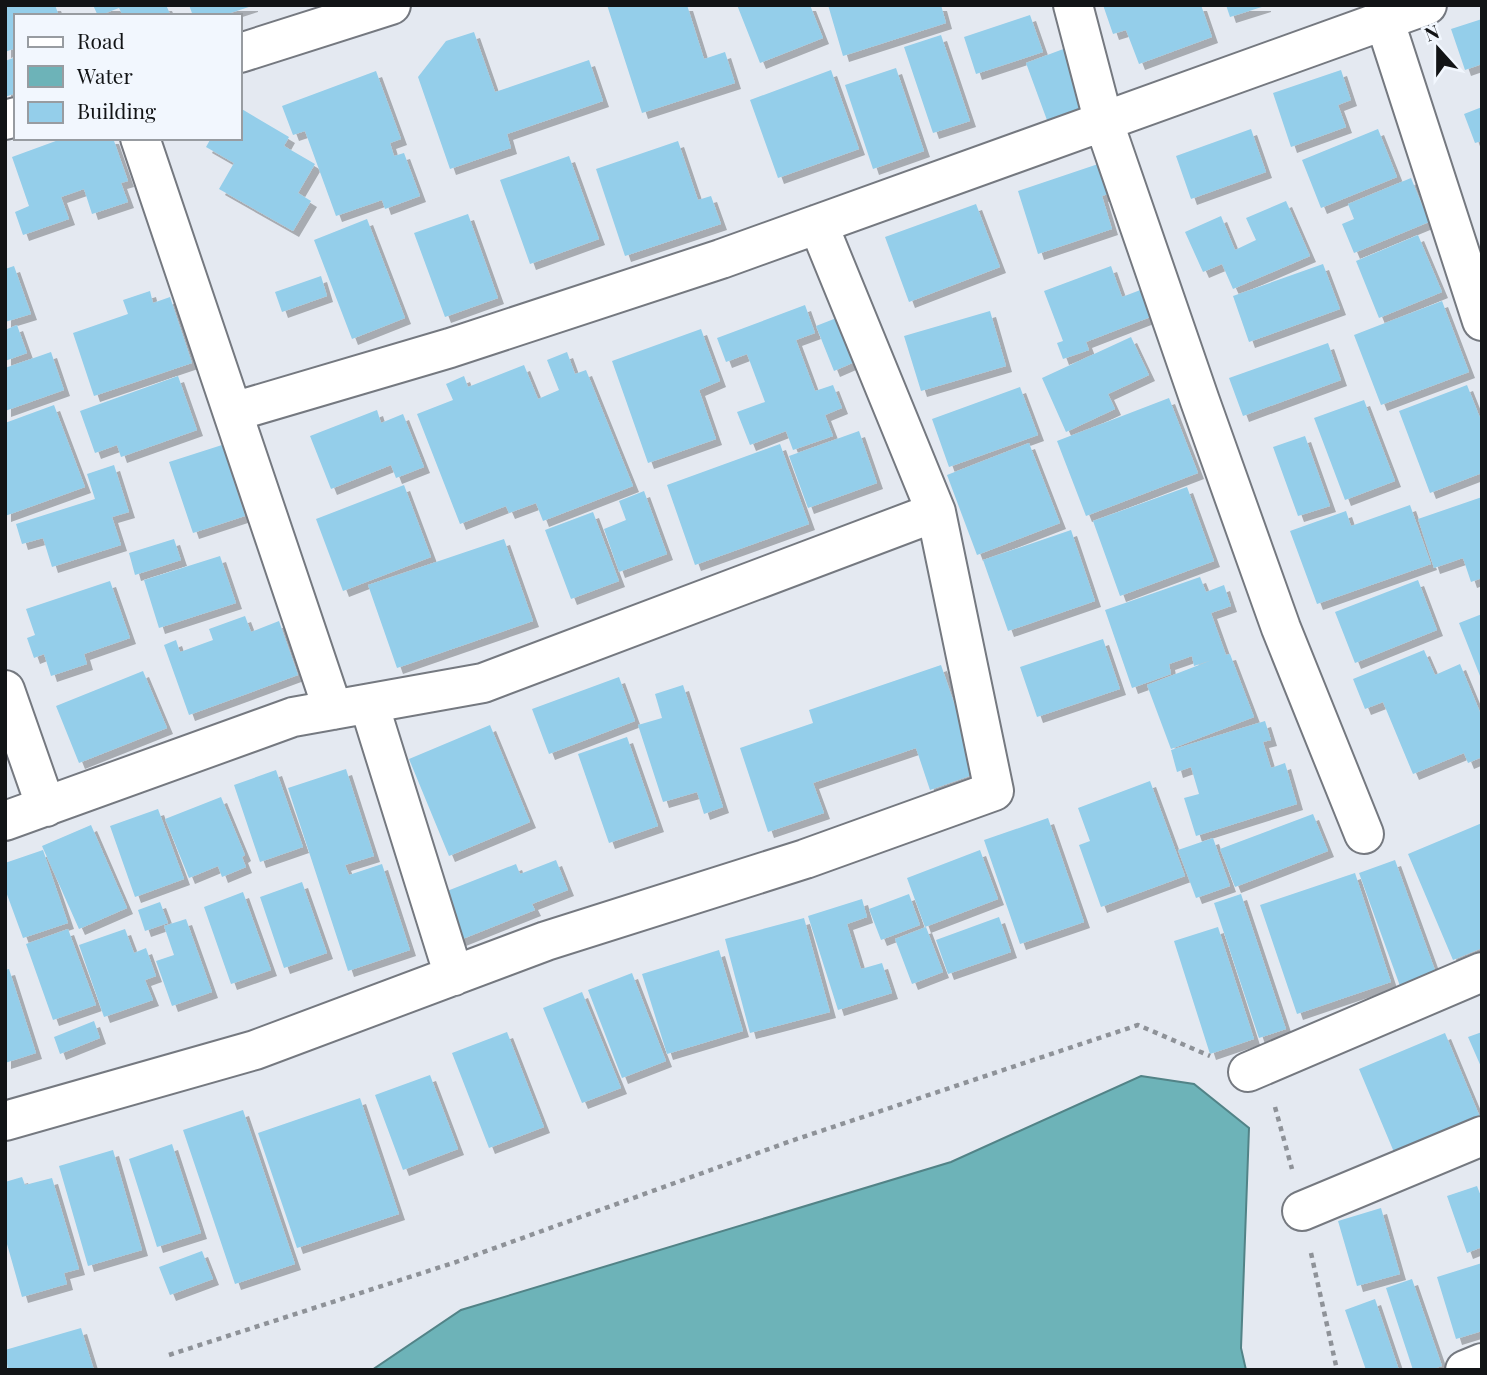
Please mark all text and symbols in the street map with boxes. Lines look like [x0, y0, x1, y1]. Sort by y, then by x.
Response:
legend [14, 14, 242, 140]
north arrow [1403, 14, 1473, 84]
text: N [1420, 18, 1443, 47]
text: Road [77, 26, 125, 54]
text: Water [76, 61, 133, 89]
text: Building [77, 96, 156, 124]

